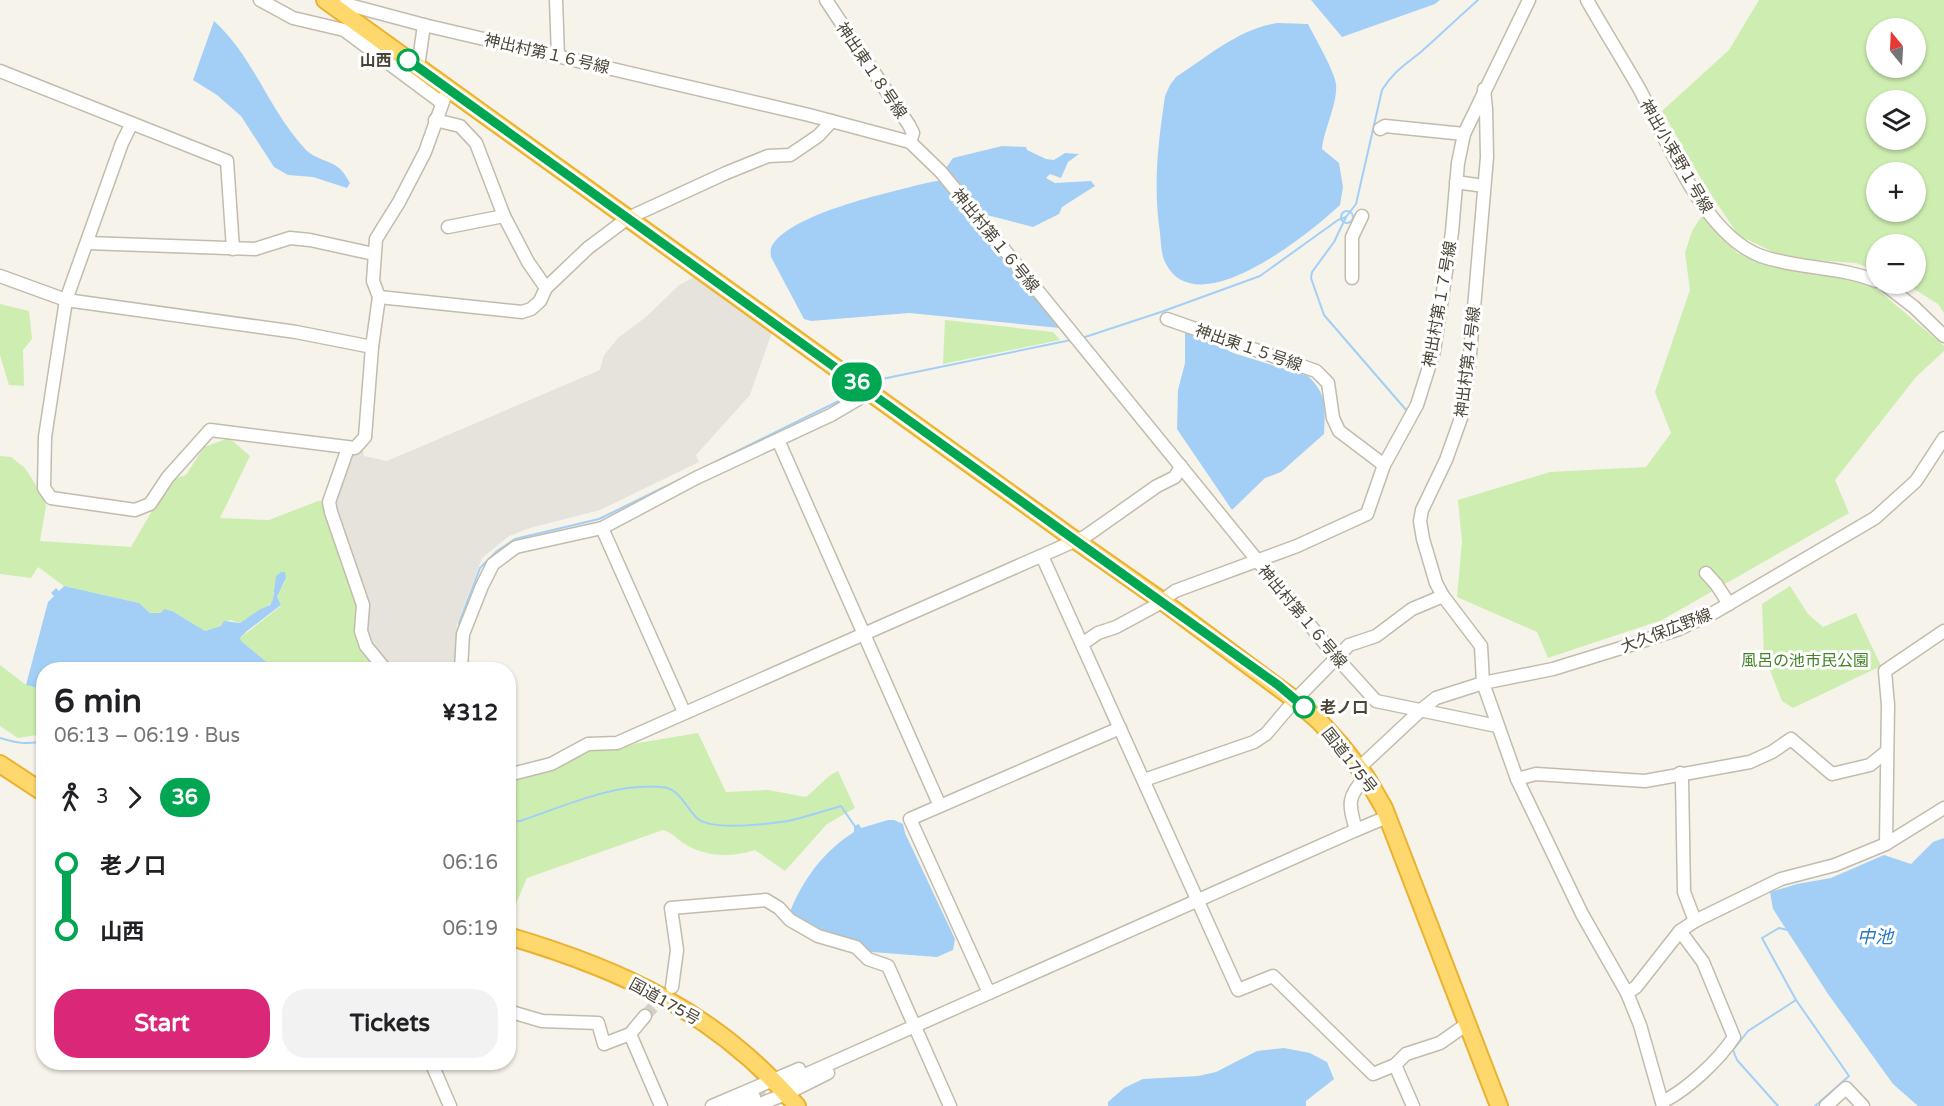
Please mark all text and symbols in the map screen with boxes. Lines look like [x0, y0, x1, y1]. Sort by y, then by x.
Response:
north arrow [1866, 18, 1926, 78]
map controls [1866, 18, 1926, 294]
street label: 神出東１８号線 [832, 19, 911, 123]
street label: 神出村第１６号線 [482, 30, 611, 78]
marker: 山西 [397, 49, 419, 71]
place label: 山西 [360, 51, 392, 71]
button: layers [1866, 90, 1926, 150]
street label: 神出小束野１号線 [1635, 96, 1717, 217]
button: + [1866, 162, 1926, 222]
street label: 神出村第１６号線 [947, 185, 1043, 297]
button: − [1866, 234, 1926, 294]
street label: 神出村第１７号線 [1419, 239, 1461, 369]
street label: 神出村第４号線 [1451, 305, 1485, 419]
street label: 神出東１５号線 [1192, 320, 1305, 376]
line badge: 36 [830, 362, 884, 401]
text: 36 [844, 370, 870, 395]
street label: 神出村第１６号線 [1253, 561, 1351, 672]
street label: 大久保広野線 [1618, 604, 1715, 657]
park label: 風呂の池市民公園 [1741, 651, 1869, 671]
text: 6 min [54, 682, 142, 721]
marker: 老ノ口 [1293, 696, 1315, 718]
place label: 老ノ口 [1320, 698, 1368, 718]
text: ¥312 [442, 700, 498, 726]
text: 06:13 – 06:19 · Bus [54, 724, 240, 748]
street label: 国道175号 [1317, 724, 1381, 798]
icon: walk [54, 781, 87, 814]
icon: forward [118, 781, 151, 814]
text: 3 [96, 785, 109, 809]
text: 36 [172, 785, 198, 810]
text: 06:16 [443, 851, 498, 875]
text: 老ノ口 [100, 853, 166, 879]
text: 06:19 [443, 917, 498, 941]
text: 山西 [100, 919, 144, 945]
water label: 中池 [1857, 926, 1895, 948]
street label: 国道175号 [625, 974, 704, 1030]
button: Start [54, 989, 270, 1058]
button: Tickets [282, 989, 498, 1058]

